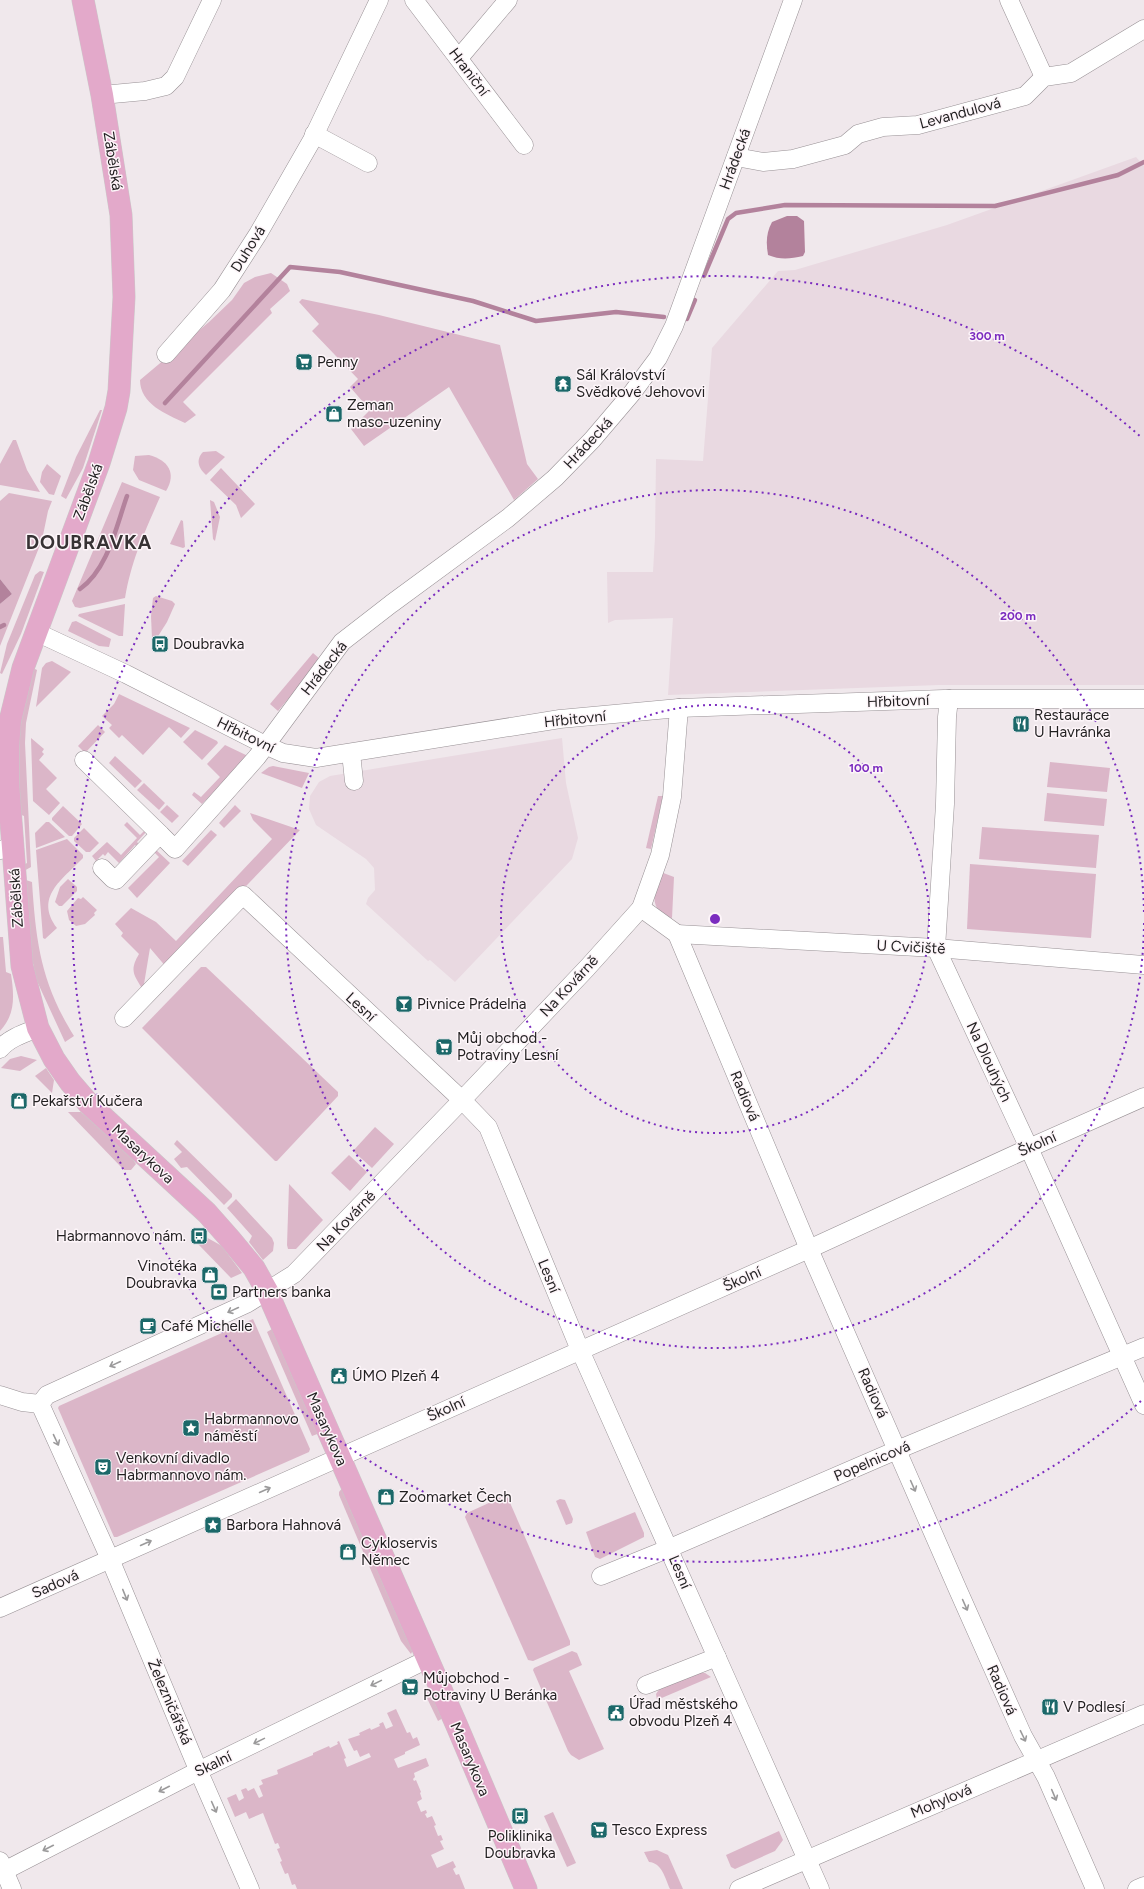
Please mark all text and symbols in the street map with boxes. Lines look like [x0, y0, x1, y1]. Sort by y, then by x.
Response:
street label: Hraniční [445, 44, 494, 101]
street label: Levandulová [917, 93, 1003, 133]
street label: Hrádecká [716, 126, 754, 192]
street label: Zábělská [99, 130, 127, 192]
street label: Duhová [227, 223, 269, 275]
text: 300 m [969, 329, 1005, 343]
supermarket icon: Penny [294, 352, 314, 372]
place label: Penny [317, 353, 358, 371]
place label: Sál Království Svědkové Jehovovi [576, 366, 705, 401]
temple icon: Sál Království Svědkové Jehovovi [553, 374, 573, 394]
place label: Zeman maso-uzeniny [347, 396, 441, 431]
shop icon: Zeman maso-uzeniny [324, 404, 344, 424]
street label: Hrádecká [560, 414, 616, 472]
street label: Zábělská [69, 461, 107, 523]
district label: DOUBRAVKA [26, 531, 152, 554]
text: 200 m [1000, 609, 1036, 623]
bus stop icon: Doubravka [150, 634, 170, 654]
place label: Doubravka [173, 635, 244, 653]
street label: Hrádecká [297, 637, 351, 699]
street label: Hřbitovní [867, 691, 931, 711]
place label: Restaurace U Havránka [1034, 706, 1111, 741]
street label: Hřbitovní [543, 707, 608, 731]
street label: Hřbitovní [214, 713, 279, 757]
restaurant icon: Restaurace U Havránka [1011, 714, 1031, 734]
text: 100 m [849, 761, 883, 775]
street label: Zábělská [5, 868, 27, 928]
centre of rings [708, 912, 722, 926]
street label: U Cvičiště [876, 936, 946, 958]
street label: Na Kovárně [536, 952, 602, 1020]
street label: Lesní [342, 989, 381, 1026]
bar icon: Pivnice Prádelna [394, 994, 414, 1014]
place label: Pivnice Prádelna [417, 995, 526, 1013]
street label: Na Dlouhých [963, 1019, 1015, 1105]
place label: Můj obchod - Potraviny Lesní [457, 1029, 560, 1064]
supermarket icon: Můj obchod - Potraviny Lesní [434, 1037, 454, 1057]
street label: Radiová [726, 1068, 764, 1124]
shop icon: Pekařství Kučera [9, 1091, 29, 1111]
place label: Pekařství Kučera [32, 1092, 143, 1110]
street label: Masarykova [108, 1121, 178, 1187]
street label: Školní [1015, 1127, 1060, 1160]
street label: Na Kovárně [313, 1187, 379, 1255]
bus stop icon: Habrmannovo nám. [189, 1226, 209, 1246]
place label: Habrmannovo nám. [56, 1227, 186, 1245]
street label: Lesní [534, 1256, 564, 1297]
place label: Vinotéka Doubravka [126, 1257, 197, 1292]
street label: Školní [720, 1262, 765, 1295]
shop icon: Vinotéka Doubravka [200, 1265, 220, 1285]
bank icon: Partners banka [209, 1282, 229, 1302]
place label: Partners banka [232, 1283, 331, 1301]
one-way arrow [227, 1307, 239, 1314]
cafe icon: Café Michelle [138, 1316, 158, 1336]
place label: Café Michelle [161, 1317, 253, 1335]
one-way arrow [109, 1361, 121, 1368]
street label: Radiová [854, 1365, 892, 1421]
public building icon: ÚMO Plzeň 4 [329, 1366, 349, 1386]
place label: ÚMO Plzeň 4 [352, 1367, 440, 1385]
street label: Masarykova [303, 1389, 351, 1469]
street label: Školní [424, 1392, 469, 1425]
place label: Habrmannovo náměstí [204, 1410, 299, 1445]
place icon: Habrmannovo náměstí [181, 1418, 201, 1438]
one-way arrow [53, 1434, 61, 1446]
street label: Popelnicová [831, 1437, 913, 1485]
place label: Venkovní divadlo Habrmannovo nám. [116, 1449, 246, 1484]
theatre icon: Venkovní divadlo Habrmannovo nám. [93, 1457, 113, 1477]
one-way arrow [909, 1479, 917, 1491]
one-way arrow [258, 1486, 270, 1493]
shop icon: Zoomarket Čech [376, 1487, 396, 1507]
place label: Zoomarket Čech [399, 1488, 512, 1506]
place icon: Barbora Hahnová [203, 1515, 223, 1535]
place label: Barbora Hahnová [226, 1516, 341, 1534]
place label: Cykloservis Němec [361, 1534, 438, 1569]
one-way arrow [140, 1539, 152, 1546]
shop icon: Cykloservis Němec [338, 1542, 358, 1562]
street label: Lesní [665, 1552, 696, 1593]
street label: Sadová [29, 1566, 81, 1602]
one-way arrow [122, 1589, 130, 1601]
one-way arrow [961, 1598, 969, 1610]
street label: Železničářská [144, 1657, 196, 1747]
street label: Radiová [983, 1662, 1021, 1718]
place label: Můjobchod - Potraviny U Beránka [423, 1669, 557, 1704]
supermarket icon: Můjobchod - Potraviny U Beránka [400, 1677, 420, 1697]
one-way arrow [370, 1680, 382, 1688]
place label: Úřad městského obvodu Plzeň 4 [629, 1695, 738, 1730]
restaurant icon: V Podlesí [1040, 1697, 1060, 1717]
place label: V Podlesí [1063, 1698, 1127, 1716]
public building icon: Úřad městského obvodu Plzeň 4 [606, 1703, 626, 1723]
street label: Masarykova [446, 1719, 494, 1799]
one-way arrow [1020, 1730, 1027, 1742]
one-way arrow [254, 1738, 266, 1745]
street label: Skalní [191, 1747, 236, 1781]
street label: Mohylová [908, 1780, 974, 1822]
one-way arrow [158, 1785, 170, 1793]
one-way arrow [1051, 1789, 1059, 1801]
one-way arrow [210, 1800, 218, 1812]
bus stop icon: Poliklinika Doubravka [510, 1806, 530, 1826]
supermarket icon: Tesco Express [589, 1820, 609, 1840]
place label: Tesco Express [612, 1821, 707, 1839]
place label: Poliklinika Doubravka [484, 1827, 556, 1862]
one-way arrow [42, 1845, 54, 1852]

